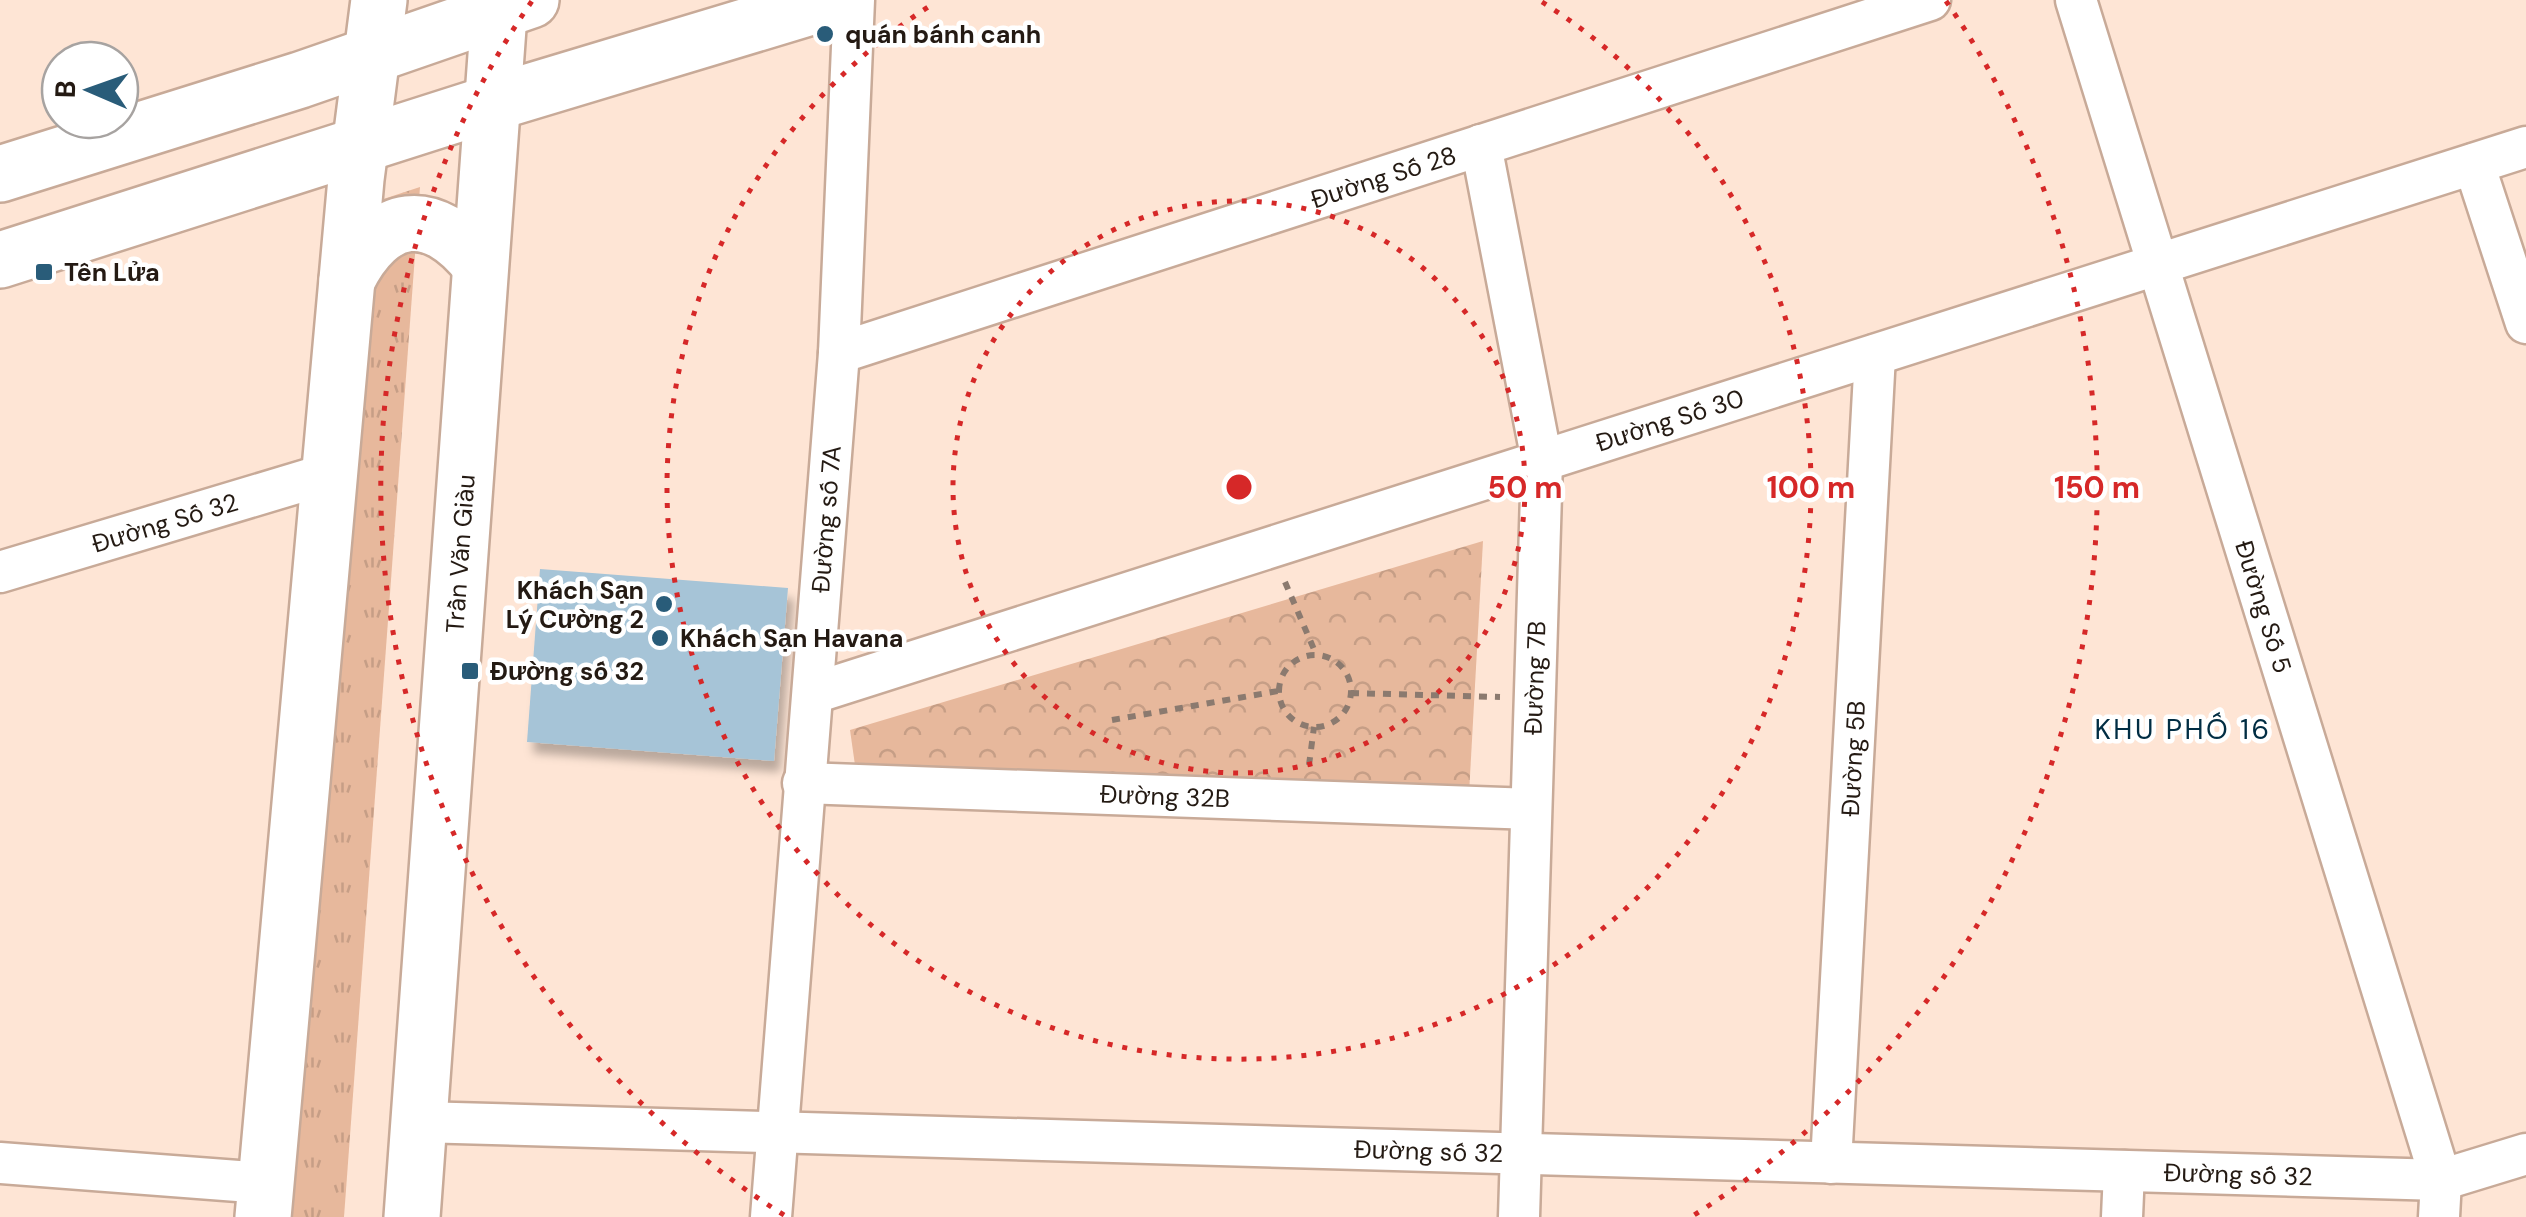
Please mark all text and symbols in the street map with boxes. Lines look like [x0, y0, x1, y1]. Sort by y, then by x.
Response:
place label: quán bánh canh [845, 18, 1041, 51]
marker: quán bánh canh [814, 23, 836, 45]
north arrow [40, 40, 140, 140]
text: B [47, 80, 84, 99]
street label: Đường Số 28 [1306, 138, 1460, 216]
place label: Tên Lửa [64, 256, 160, 289]
marker: Tên Lửa [33, 261, 55, 283]
street label: Đường Số 30 [1591, 381, 1748, 459]
street label: Đường số 7A [804, 444, 848, 594]
text: 50 m [1487, 468, 1563, 507]
text: 100 m [1767, 468, 1855, 507]
text: 150 m [2054, 468, 2140, 507]
centre of rings [1221, 469, 1257, 505]
street label: Trần Văn Giàu [438, 473, 482, 634]
street label: Đường Số 32 [88, 485, 242, 560]
street label: Đường Số 5 [2228, 536, 2300, 677]
place label: Khách Sạn Lý Cường 2 [506, 574, 644, 636]
marker: Khách Sạn Lý Cường 2 [653, 593, 675, 615]
street label: Đường 7B [1517, 620, 1553, 736]
place label: Khách Sạn Havana [680, 622, 903, 655]
marker: Khách Sạn Havana [649, 627, 671, 649]
place label: Đường số 32 [490, 655, 644, 688]
marker: Đường số 32 [459, 660, 481, 682]
street label: Đường 5B [1833, 700, 1873, 818]
district label: KHU PHỐ 16 [2095, 711, 2271, 748]
street label: Đường 32B [1099, 777, 1230, 815]
street label: Đường số 32 [1354, 1132, 1504, 1170]
street label: Đường số 32 [2163, 1156, 2313, 1193]

